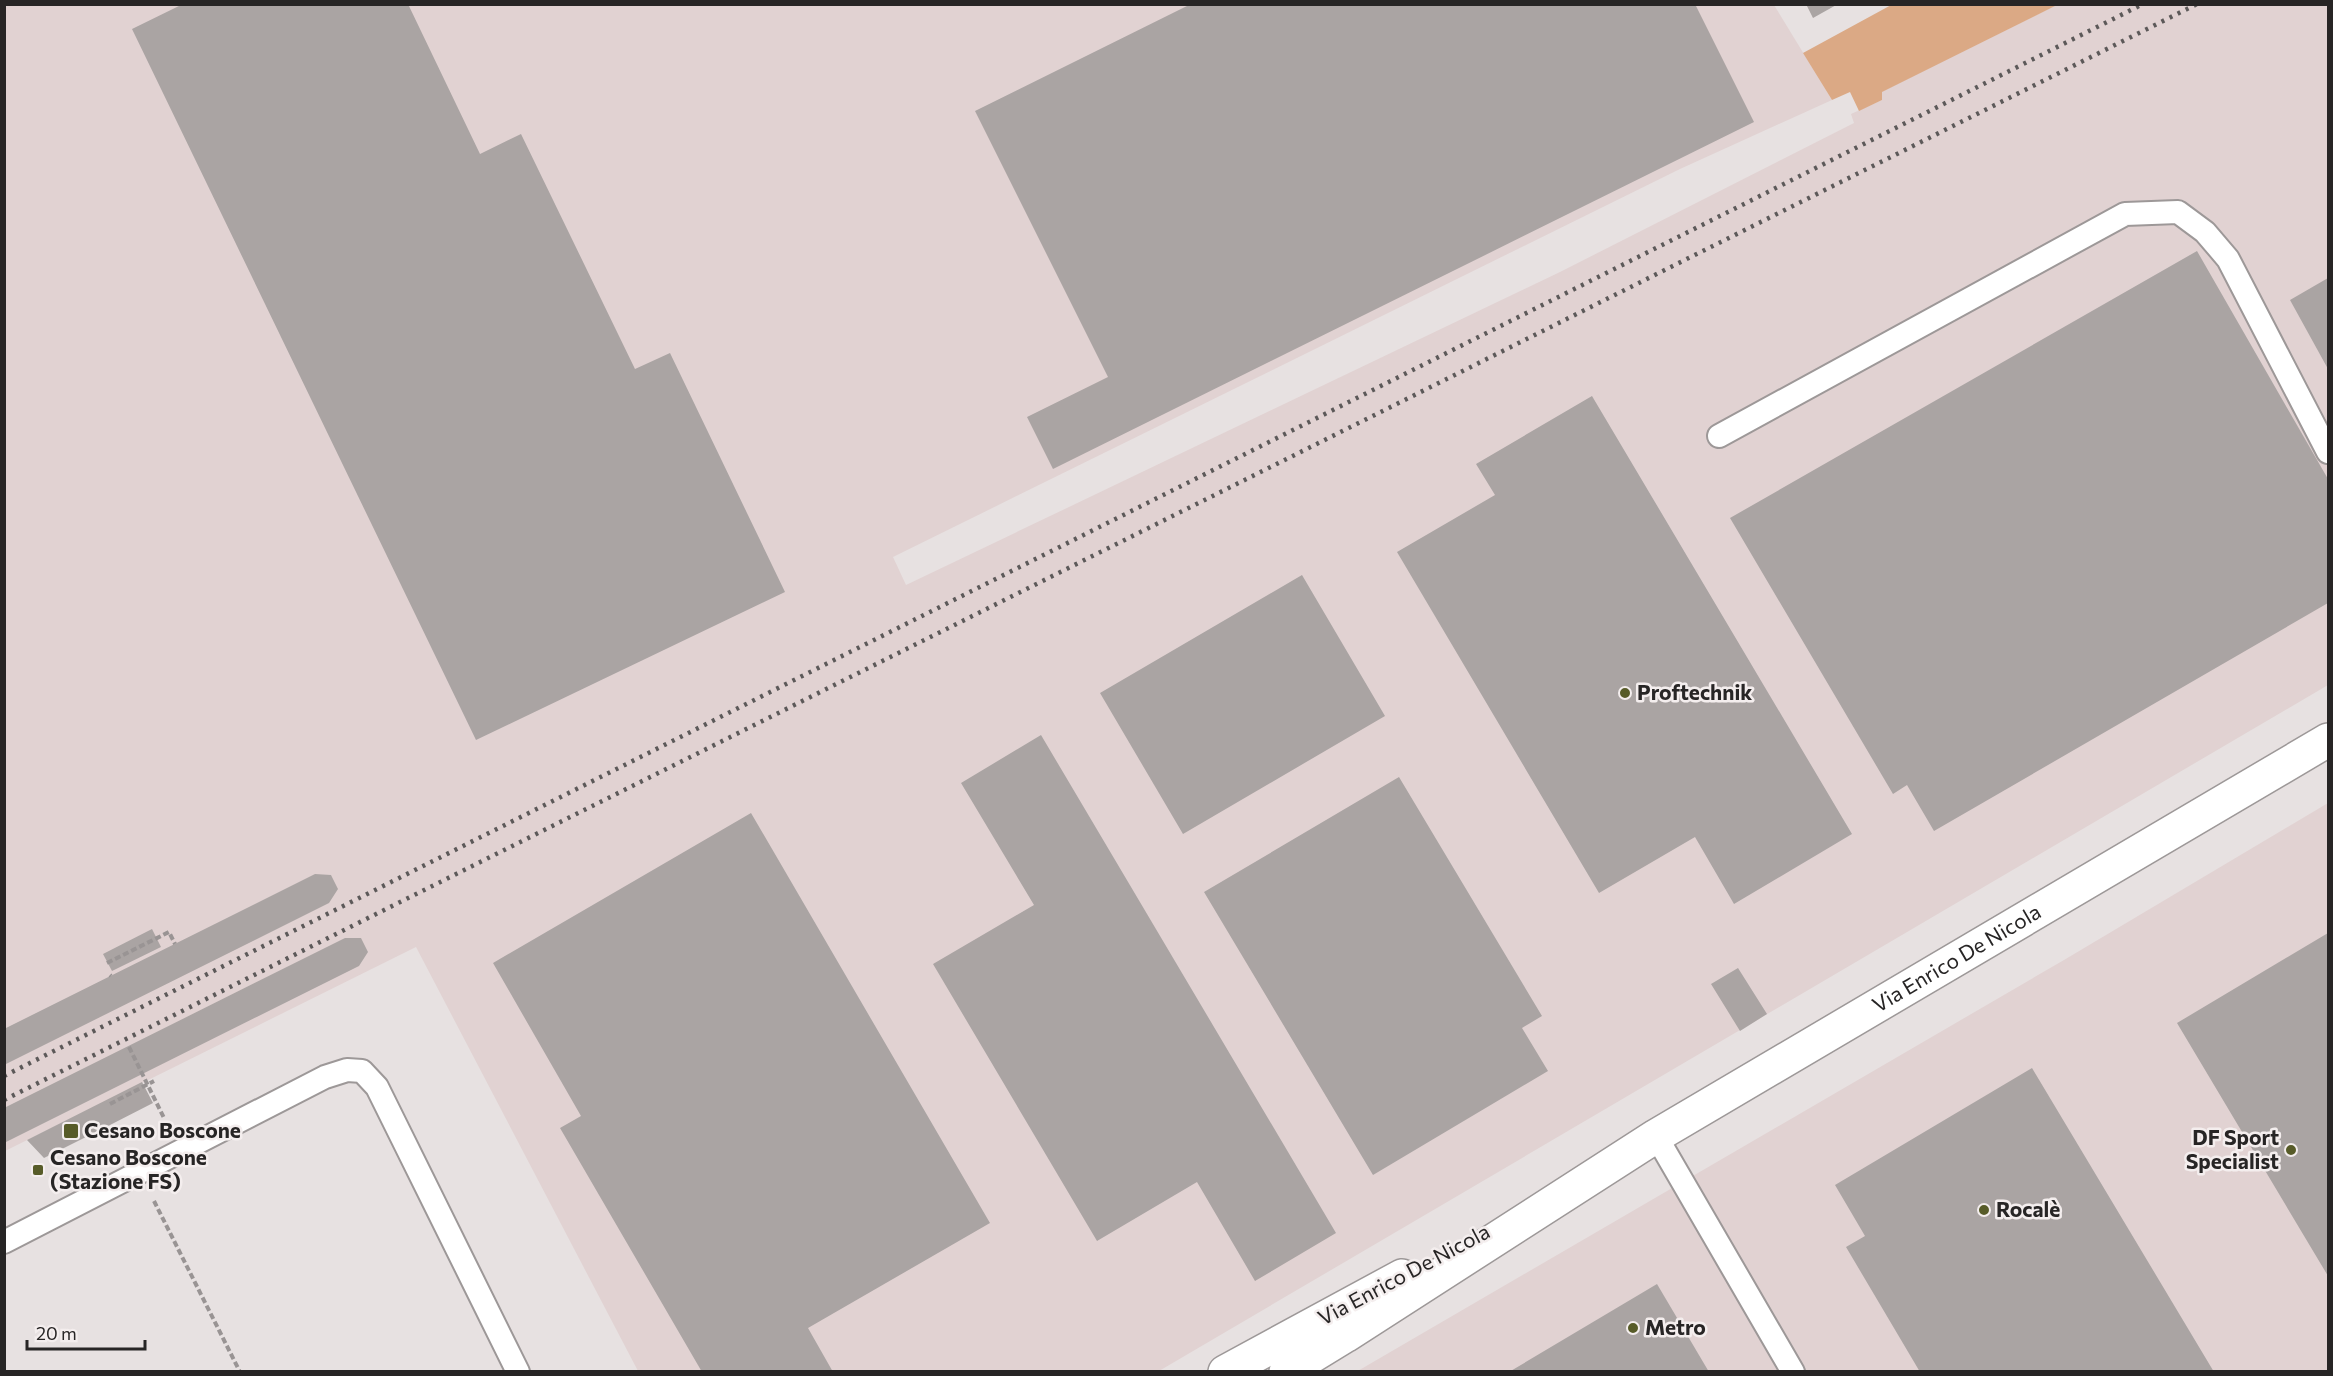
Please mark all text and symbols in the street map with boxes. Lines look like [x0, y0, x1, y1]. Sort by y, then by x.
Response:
place label: Proftechnik [1637, 679, 1752, 704]
marker: Proftechnik [1618, 686, 1632, 700]
street label: Via Enrico De Nicola [1867, 898, 2045, 1017]
place label: Cesano Boscone [84, 1117, 241, 1142]
marker: Cesano Boscone [62, 1122, 80, 1140]
place label: DF Sport Specialist [2186, 1124, 2279, 1173]
marker: DF Sport Specialist [2284, 1143, 2298, 1157]
place label: Cesano Boscone (Stazione FS) [50, 1144, 207, 1193]
marker: Cesano Boscone (Stazione FS) [31, 1163, 45, 1177]
place label: Rocalè [1996, 1196, 2060, 1221]
marker: Rocalè [1977, 1203, 1991, 1217]
street label: Via Enrico De Nicola [1313, 1218, 1494, 1330]
scale bar [27, 1313, 146, 1351]
place label: Metro [1645, 1314, 1706, 1339]
marker: Metro [1626, 1321, 1640, 1335]
text: 20 m [36, 1322, 77, 1344]

